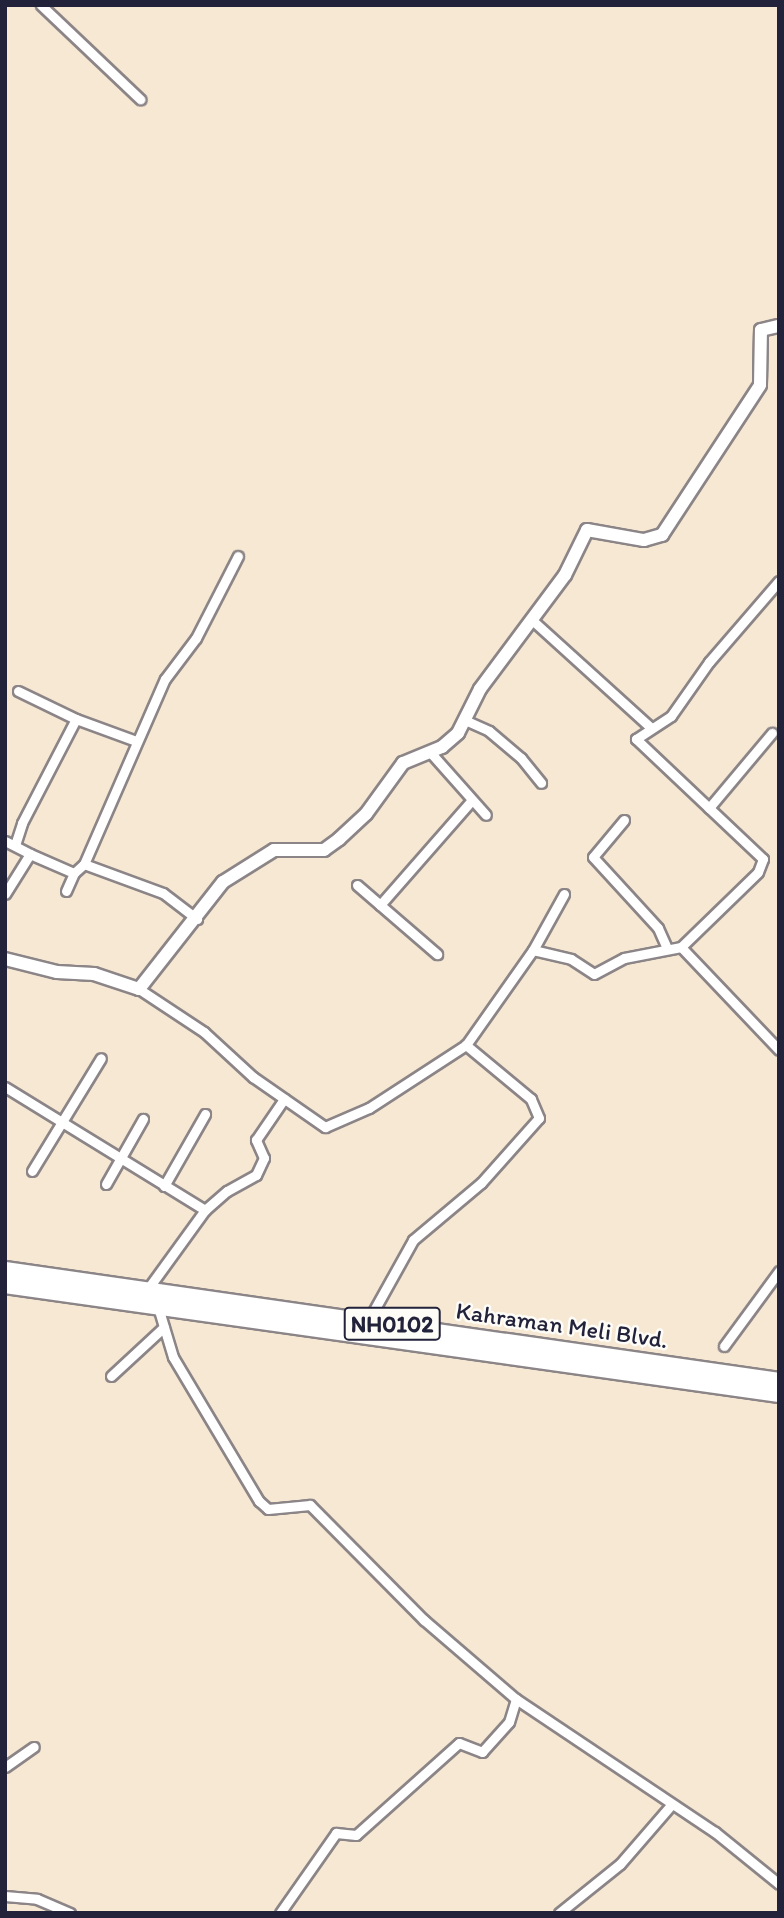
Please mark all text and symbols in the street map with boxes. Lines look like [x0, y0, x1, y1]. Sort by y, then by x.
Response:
street label: Kahraman Meli Blvd. [454, 1296, 670, 1354]
road number: NH0102 [343, 1304, 441, 1344]

